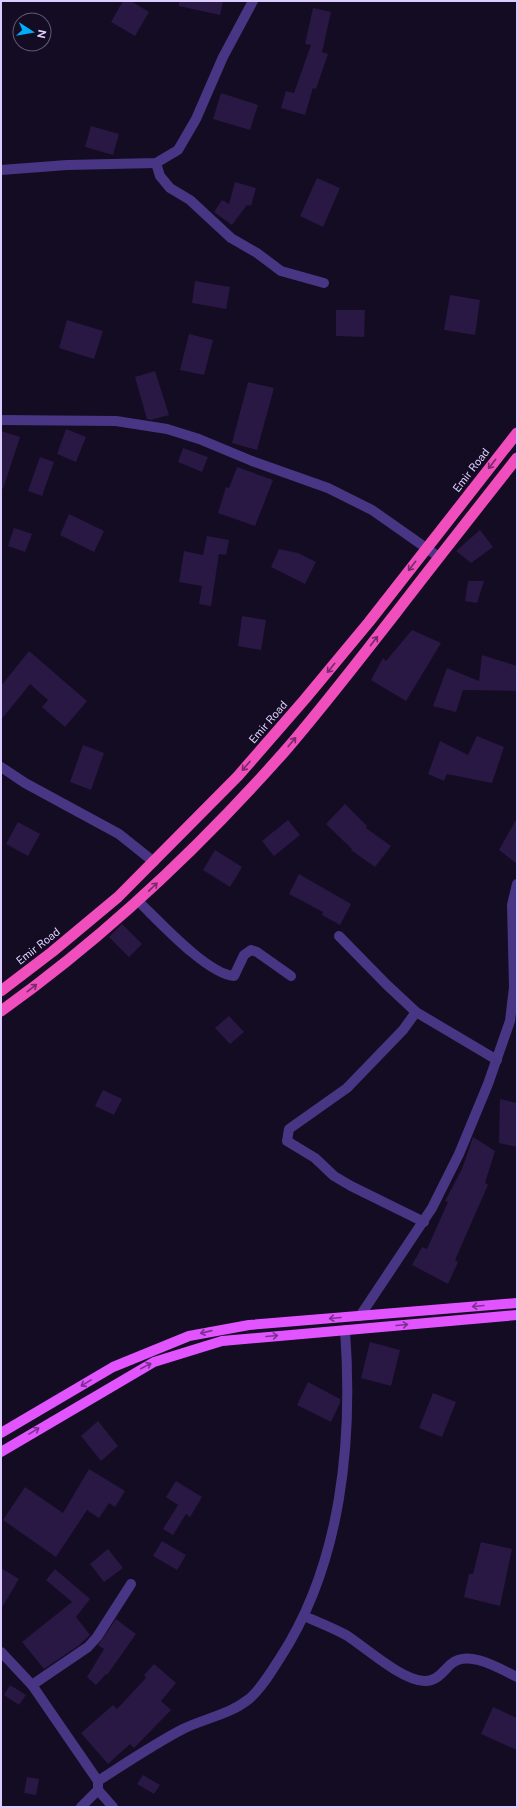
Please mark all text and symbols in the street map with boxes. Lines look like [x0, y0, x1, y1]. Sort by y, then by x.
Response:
north arrow [12, 12, 52, 52]
text: N [35, 29, 49, 40]
street label: Emir Road [450, 446, 492, 494]
one-way arrow [488, 458, 497, 469]
one-way arrow [408, 561, 417, 572]
one-way arrow [369, 636, 378, 647]
one-way arrow [327, 662, 336, 673]
street label: Emir Road [246, 698, 290, 746]
one-way arrow [287, 737, 296, 748]
one-way arrow [242, 761, 251, 771]
one-way arrow [148, 882, 159, 891]
street label: Emir Road [14, 925, 62, 967]
one-way arrow [27, 984, 38, 992]
one-way arrow [472, 1302, 485, 1310]
one-way arrow [329, 1314, 342, 1322]
one-way arrow [395, 1321, 408, 1328]
one-way arrow [199, 1329, 212, 1337]
one-way arrow [265, 1333, 278, 1340]
one-way arrow [140, 1362, 152, 1369]
one-way arrow [81, 1379, 93, 1387]
one-way arrow [28, 1427, 40, 1435]

